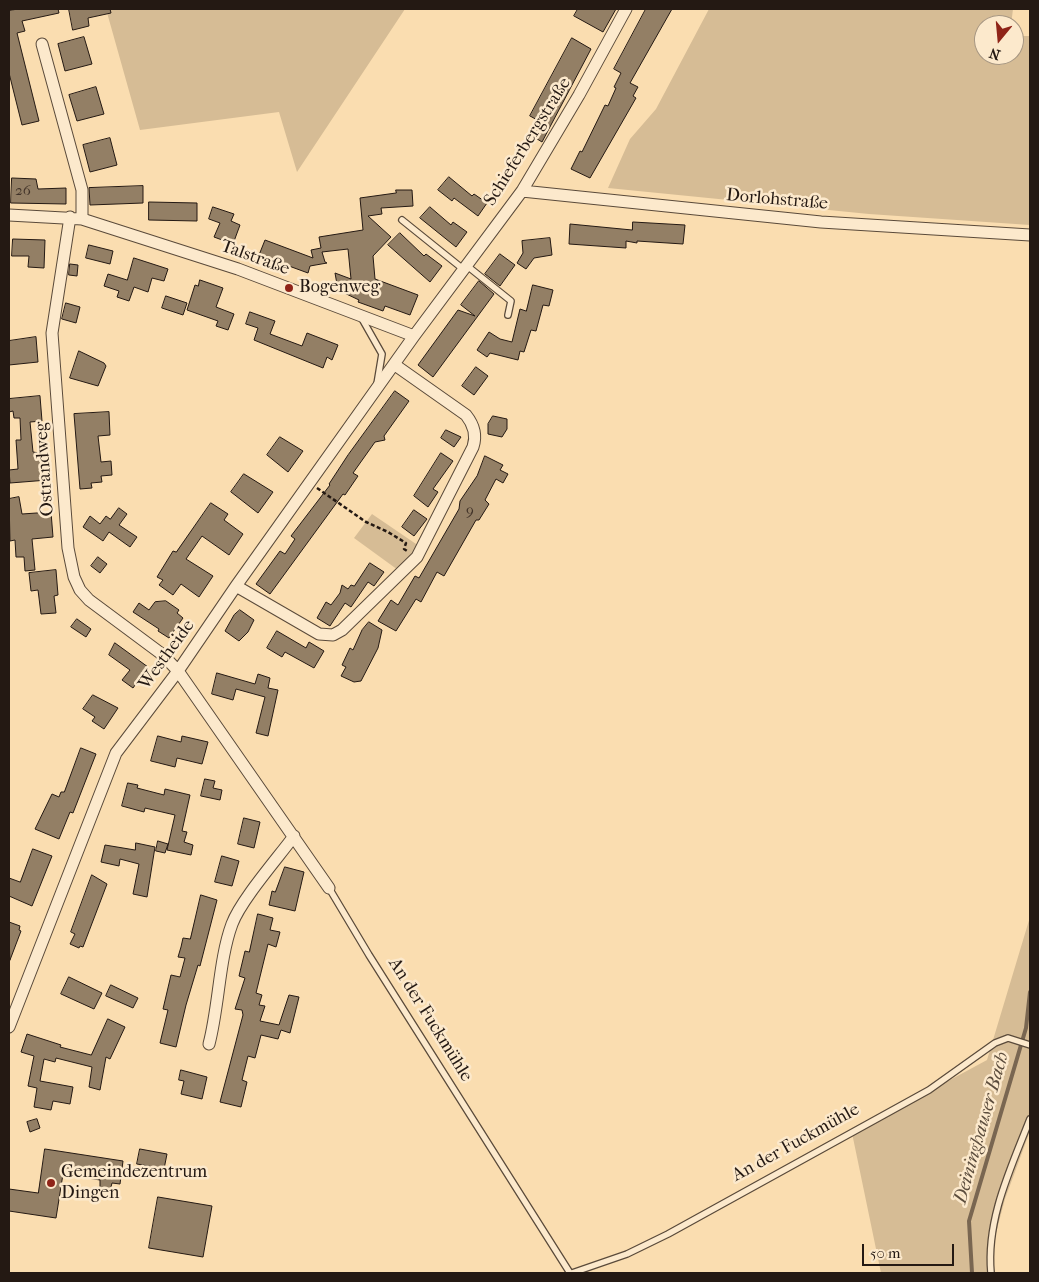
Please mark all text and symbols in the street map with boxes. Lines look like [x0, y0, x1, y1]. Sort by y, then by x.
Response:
north arrow [974, 15, 1024, 65]
text: N [987, 44, 1002, 64]
street label: Schieferbergstraße [480, 74, 576, 210]
house number: 26 [15, 182, 31, 200]
street label: Dorlohstraße [725, 185, 829, 215]
street label: Talstraße [218, 236, 292, 280]
place label: Bogenweg [299, 277, 380, 299]
marker: Bogenweg [283, 282, 295, 294]
street label: Ostrandweg [31, 421, 59, 517]
house number: 9 [466, 502, 474, 520]
street label: Westheide [134, 616, 200, 694]
street label: An der Fuckmühle [383, 954, 477, 1086]
water label: Deininghauser Bach [949, 1050, 1015, 1206]
street label: An der Fuckmühle [729, 1099, 863, 1187]
place label: Gemeindezentrum Dingen [61, 1162, 207, 1204]
marker: Gemeindezentrum Dingen [45, 1177, 57, 1189]
scale bar [864, 1234, 956, 1266]
text: 50 m [870, 1244, 900, 1262]

